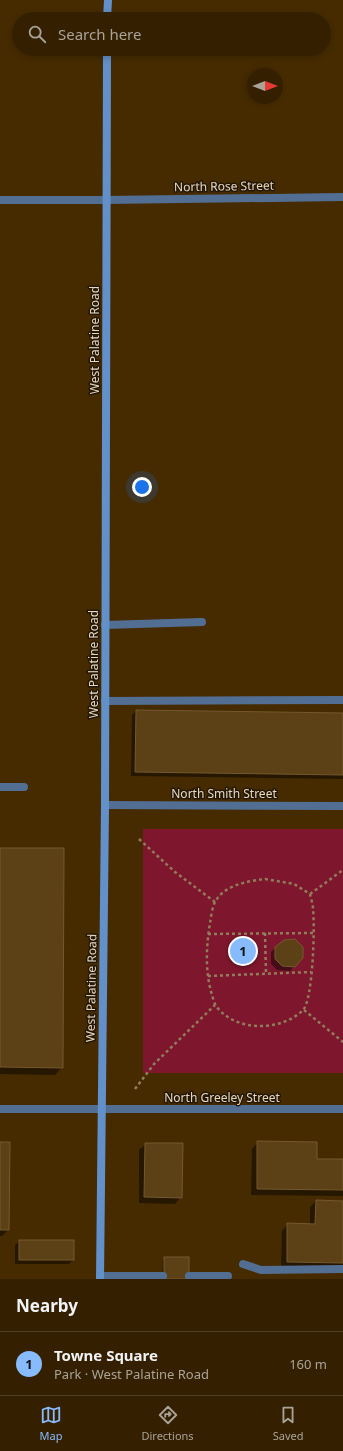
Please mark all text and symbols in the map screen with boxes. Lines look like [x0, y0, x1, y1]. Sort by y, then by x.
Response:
search box [12, 12, 331, 56]
icon: search [26, 23, 48, 45]
text: Search here [58, 24, 141, 44]
north arrow [247, 68, 283, 104]
street label: North Rose Street [174, 177, 275, 195]
street label: West Palatine Road [86, 286, 103, 394]
your location [132, 477, 152, 497]
street label: West Palatine Road [85, 610, 102, 718]
street label: North Smith Street [171, 785, 277, 802]
street label: West Palatine Road [82, 934, 100, 1042]
pin: 1 [230, 936, 256, 966]
street label: North Greeley Street [164, 1089, 280, 1106]
text: Nearby [16, 1294, 78, 1317]
text: Towne Square [54, 1345, 158, 1365]
text: 1 [25, 1355, 33, 1373]
text: 160 m [289, 1355, 327, 1373]
text: Park · West Palatine Road [54, 1365, 209, 1383]
tab: Map [40, 1404, 62, 1443]
tab: Directions [141, 1404, 194, 1443]
tab: Saved [273, 1404, 303, 1443]

